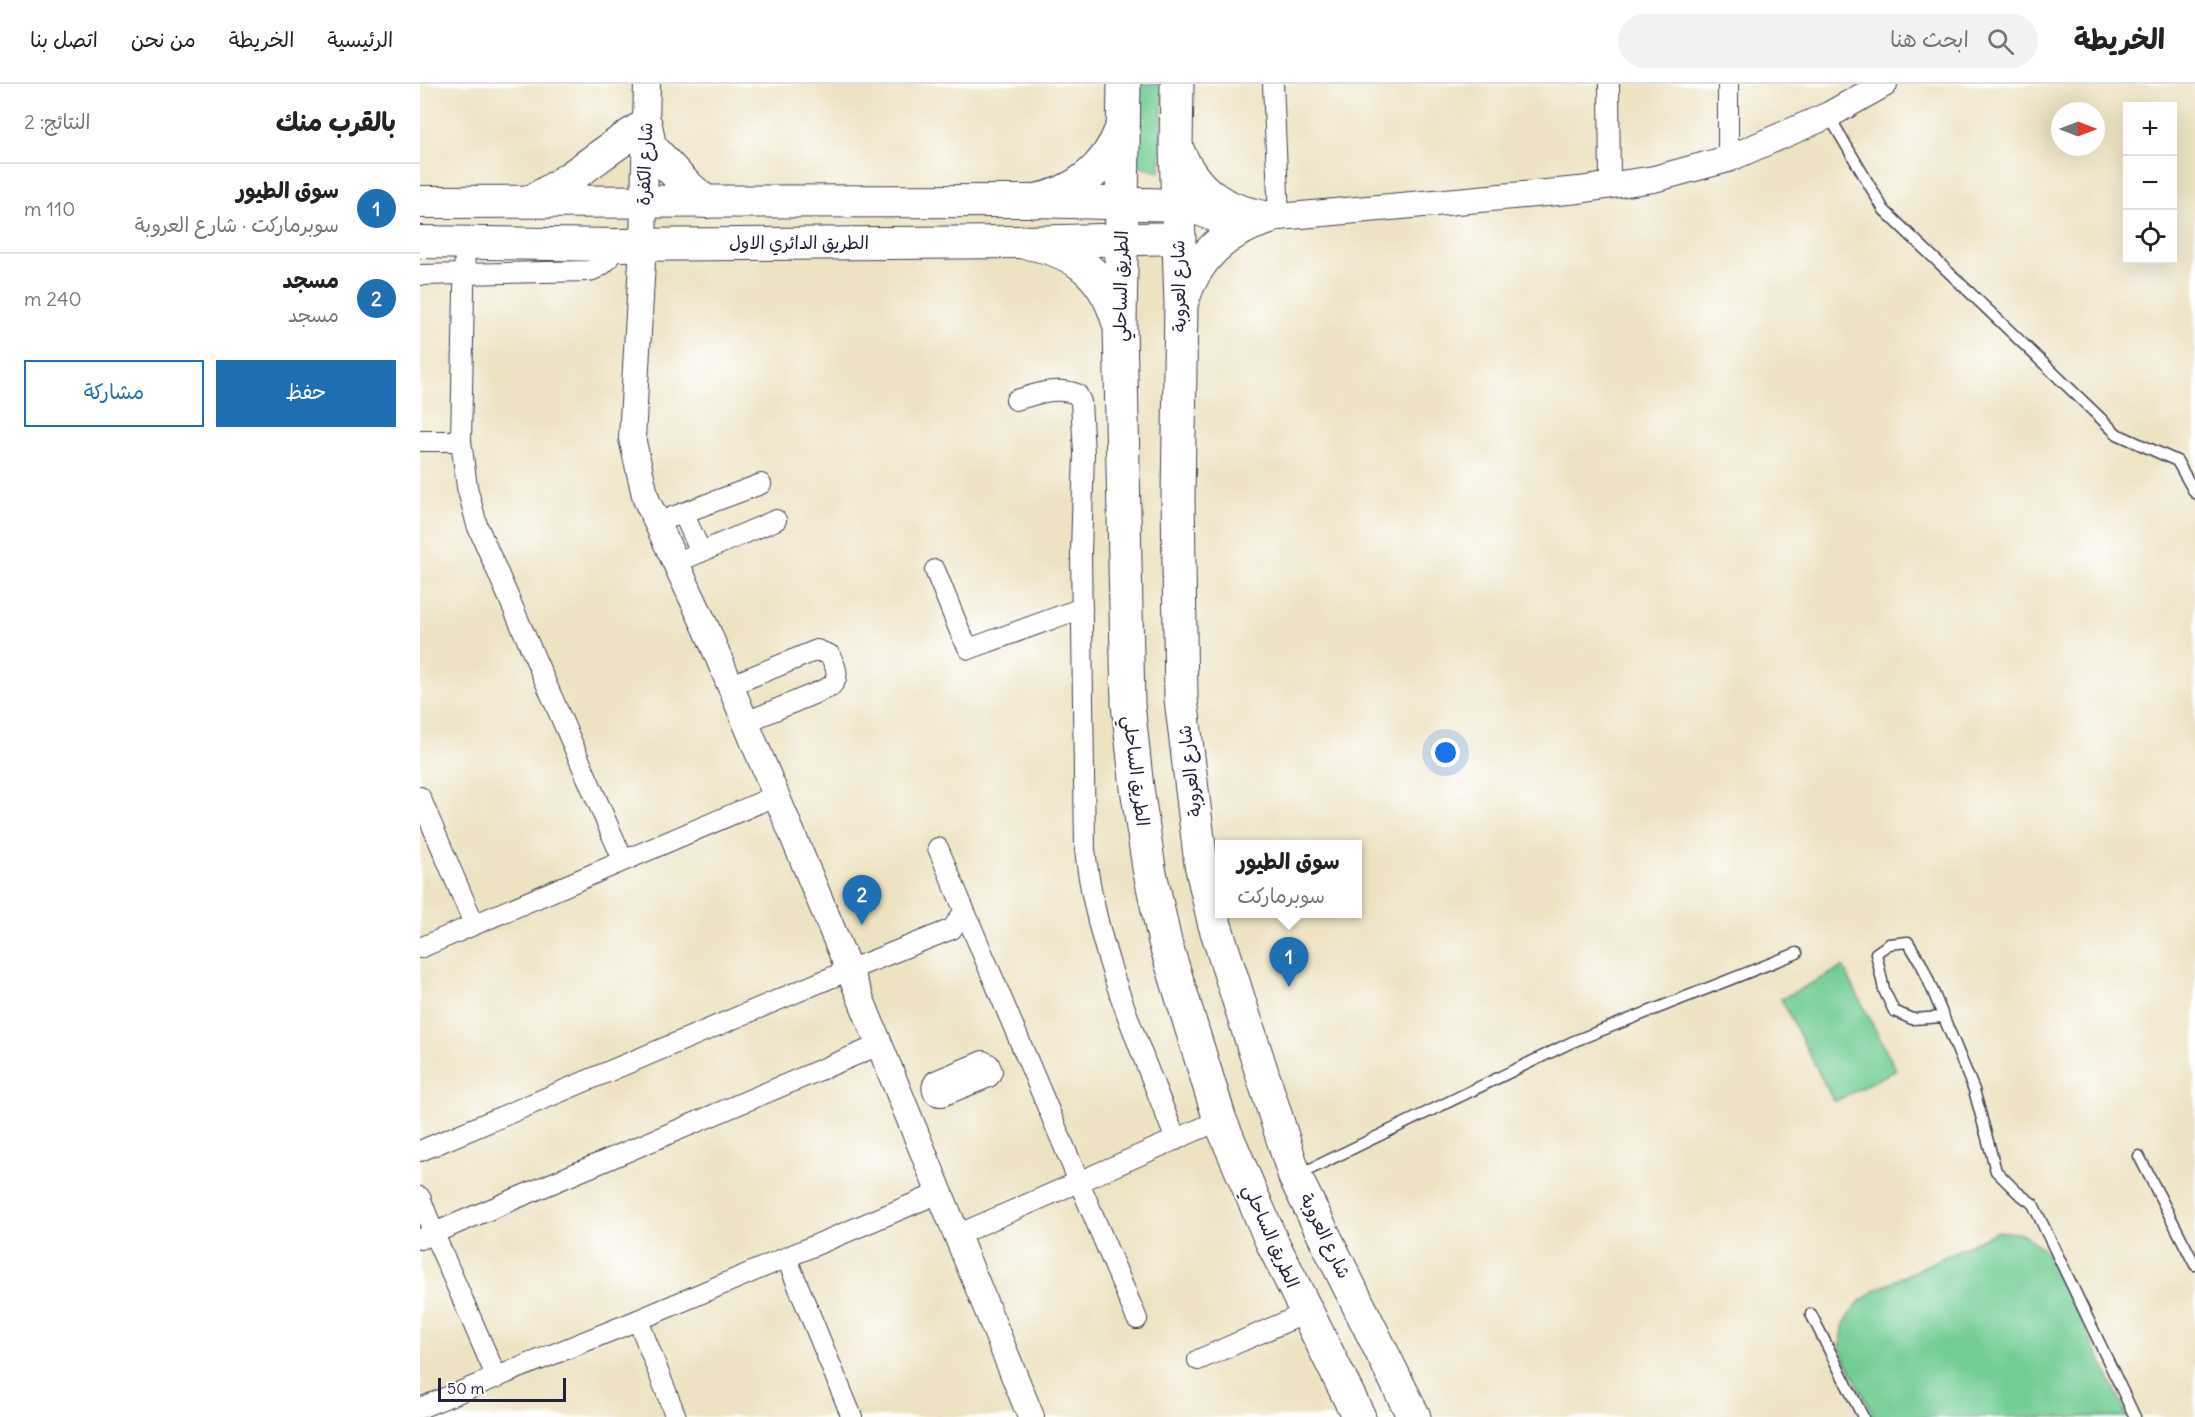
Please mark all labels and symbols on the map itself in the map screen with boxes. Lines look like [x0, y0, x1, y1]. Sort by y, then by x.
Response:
north arrow [2051, 102, 2105, 156]
street label: شارع الكفرة [632, 122, 658, 206]
street label: الطريق الساحلي [1108, 230, 1138, 342]
street label: الطريق الدائري الاول [729, 231, 869, 256]
street label: شارع العروبة [1166, 240, 1192, 332]
street label: الطريق الساحلي [1113, 714, 1155, 828]
street label: شارع العروبة [1172, 724, 1208, 818]
your location [1431, 738, 1460, 767]
pin: 2 [842, 876, 882, 925]
pin: 1 [1270, 938, 1308, 987]
street label: الطريق الساحلي [1234, 1180, 1305, 1293]
street label: شارع العروبة [1294, 1189, 1356, 1283]
scale bar [438, 1375, 566, 1402]

